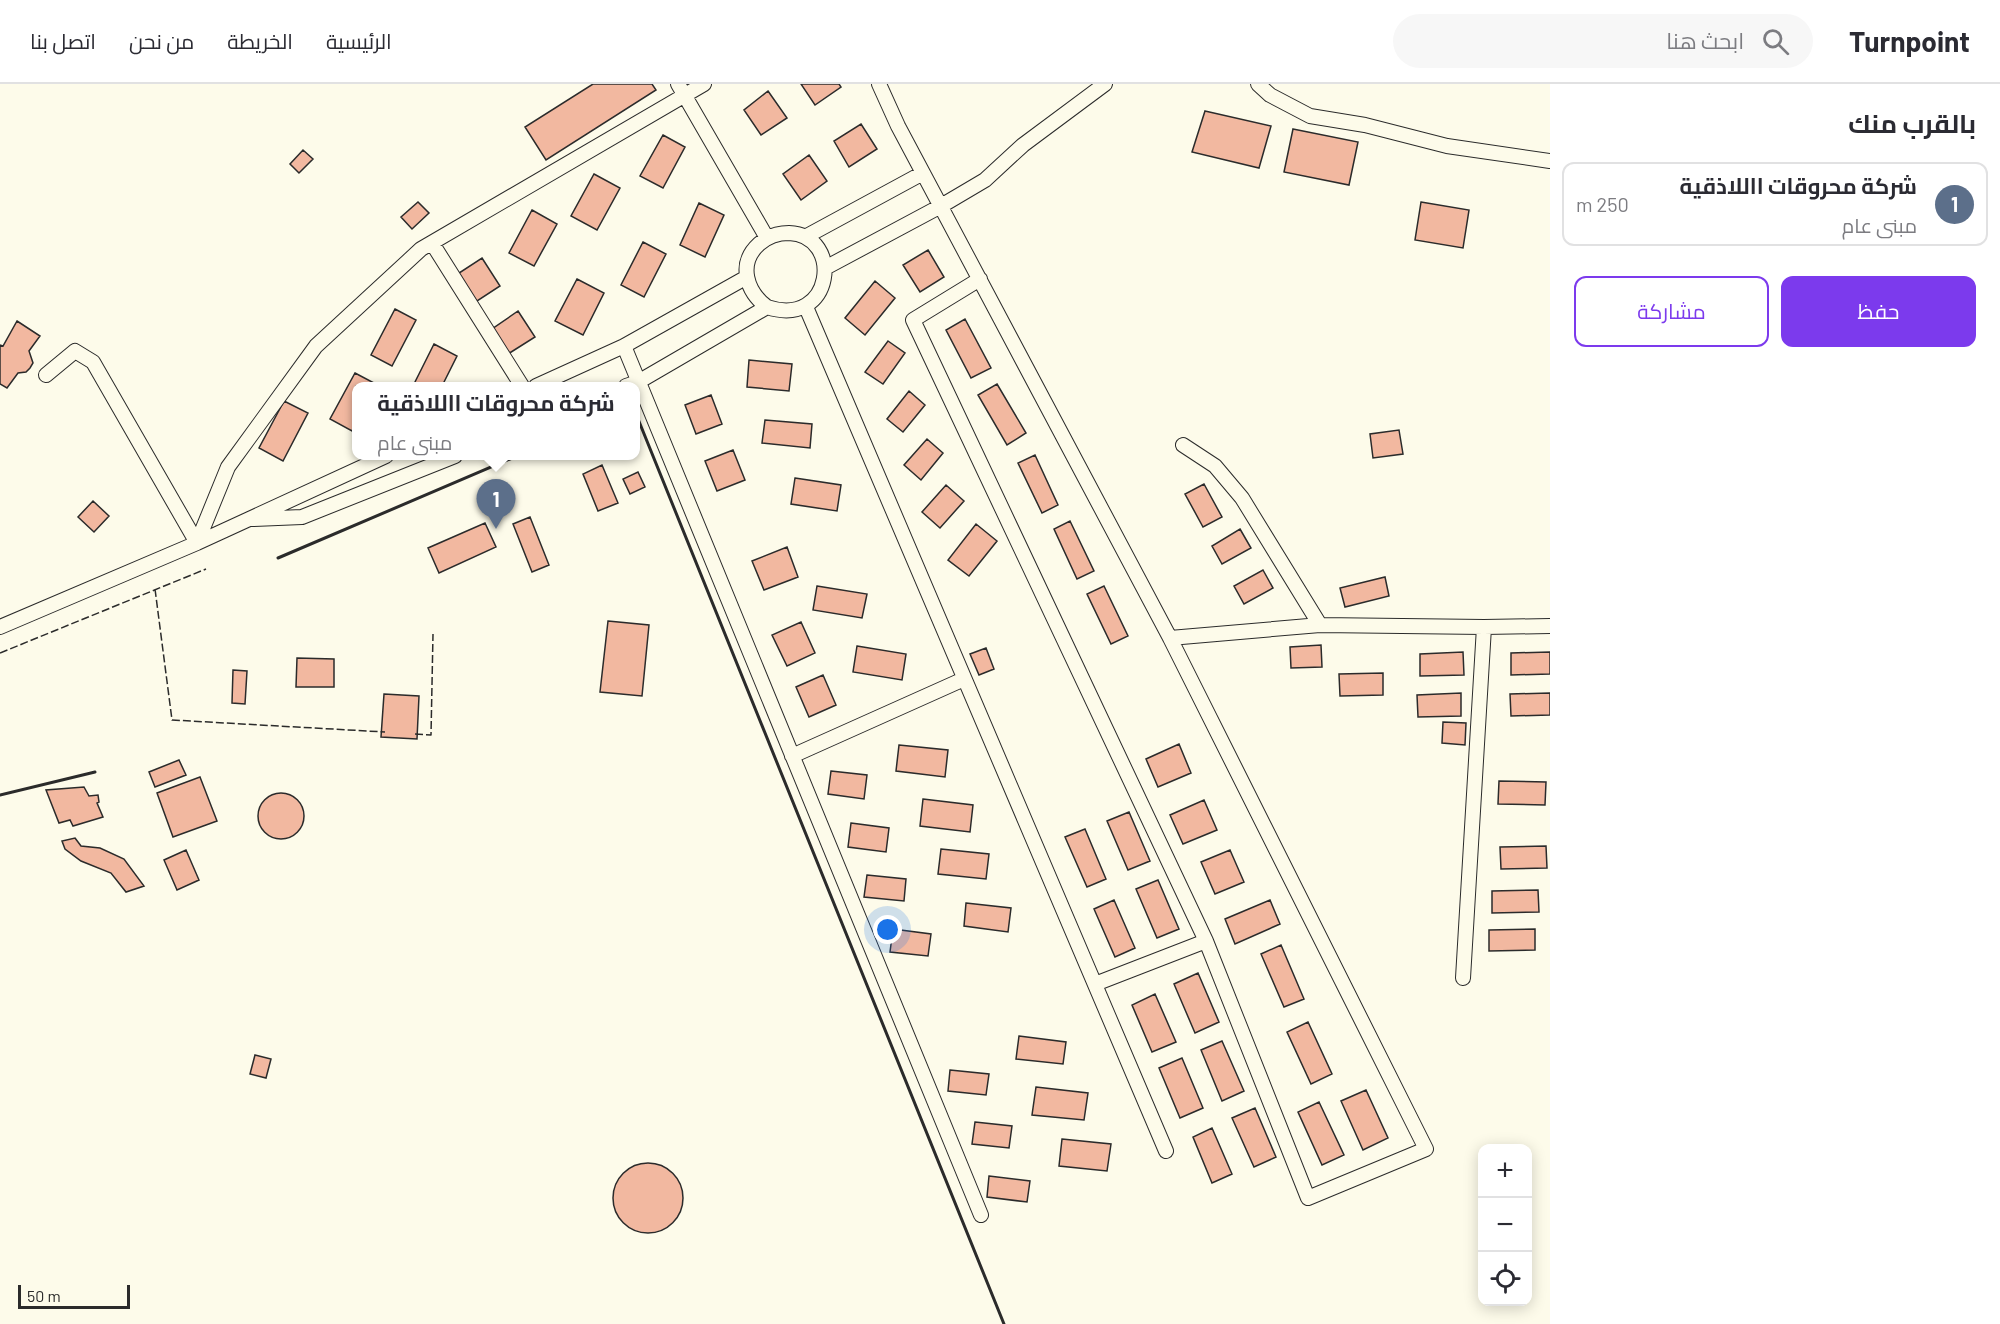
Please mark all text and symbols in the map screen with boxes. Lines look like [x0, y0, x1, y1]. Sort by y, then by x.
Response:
search box [1393, 14, 1813, 68]
text: Turnpoint [1849, 24, 1970, 58]
icon: search [1759, 25, 1792, 58]
text: ابحث هنا [1666, 27, 1744, 53]
text: اتصل بنا [30, 28, 96, 53]
text: من نحن [129, 28, 194, 53]
text: الخريطة [227, 28, 293, 53]
text: الرئيسية [326, 28, 392, 53]
text: بالقرب منك [1848, 107, 1976, 138]
text: شركة محروقات االلاذقية [1679, 172, 1917, 198]
text: 250 m [1576, 192, 1629, 216]
text: 1 [1951, 192, 1958, 216]
text: مبنى عام [1842, 213, 1917, 237]
button: مشاركة [1574, 276, 1769, 347]
button: حفظ [1781, 276, 1976, 347]
popup [352, 382, 640, 460]
text: شركة محروقات االلاذقية [377, 389, 615, 415]
text: مبنى عام [377, 430, 452, 454]
pin: 1 [476, 480, 516, 529]
your location [873, 915, 902, 944]
map controls [1478, 1144, 1532, 1306]
button: + [1478, 1144, 1532, 1198]
button: − [1478, 1198, 1532, 1252]
button: locate [1478, 1252, 1532, 1306]
scale bar [18, 1282, 130, 1310]
text: 50 m [27, 1286, 61, 1305]

